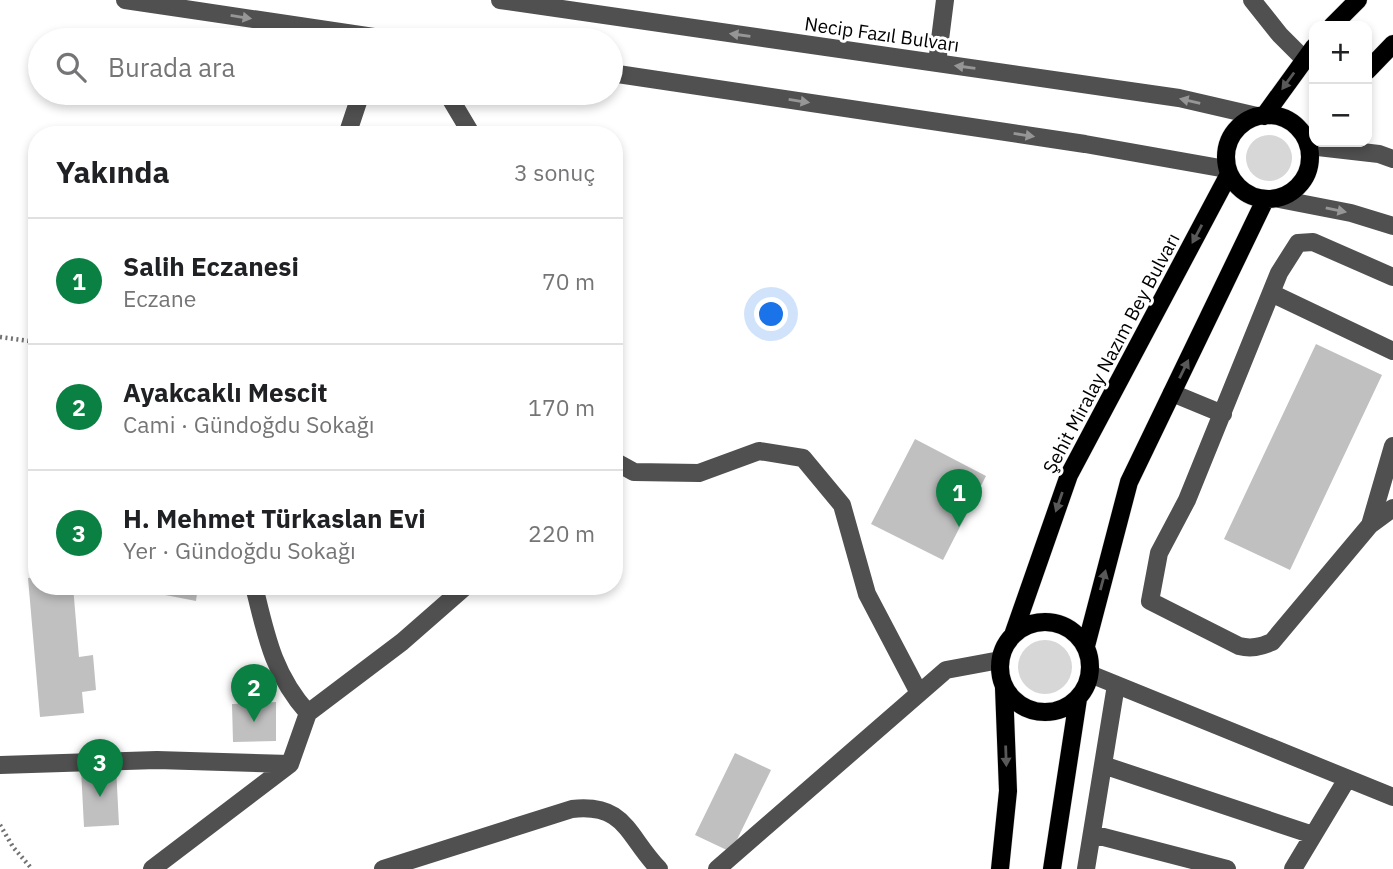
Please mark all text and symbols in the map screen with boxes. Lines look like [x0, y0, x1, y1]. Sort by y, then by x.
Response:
street label: Necip Fazıl Bulvarı [803, 11, 961, 57]
one-way arrow [230, 12, 252, 23]
map controls [1309, 21, 1372, 147]
button: + [1309, 21, 1372, 84]
search box [28, 28, 623, 105]
one-way arrow [729, 29, 751, 40]
icon: search [52, 48, 90, 86]
text: Burada ara [108, 50, 235, 84]
one-way arrow [954, 62, 976, 73]
one-way arrow [1282, 72, 1296, 90]
button: − [1309, 84, 1372, 147]
one-way arrow [1179, 95, 1201, 106]
one-way arrow [788, 96, 810, 107]
one-way arrow [1013, 130, 1035, 141]
text: Yakında [56, 152, 170, 191]
text: 3 sonuç [514, 157, 595, 187]
one-way arrow [1325, 205, 1347, 216]
one-way arrow [1191, 224, 1203, 244]
street label: Şehit Miralay Nazım Bey Bulvarı [1037, 229, 1185, 477]
text: Salih Eczanesi [123, 249, 299, 283]
text: 1 [72, 266, 86, 296]
text: 70 m [542, 266, 595, 296]
text: Eczane [123, 283, 196, 313]
your location [754, 297, 788, 331]
one-way arrow [1178, 359, 1189, 379]
text: Ayakcaklı Mescit [123, 375, 328, 409]
text: 2 [72, 392, 86, 422]
text: 170 m [528, 392, 595, 422]
text: Cami · Gündoğdu Sokağı [123, 409, 374, 439]
pin: 1 [936, 469, 982, 527]
one-way arrow [1053, 491, 1064, 512]
text: H. Mehmet Türkaslan Evi [123, 501, 426, 535]
text: 3 [72, 518, 86, 548]
text: 220 m [528, 518, 595, 548]
text: Yer · Gündoğdu Sokağı [123, 535, 356, 565]
one-way arrow [1098, 569, 1109, 591]
pin: 2 [231, 664, 277, 722]
pin: 3 [77, 739, 123, 797]
one-way arrow [1001, 746, 1012, 768]

